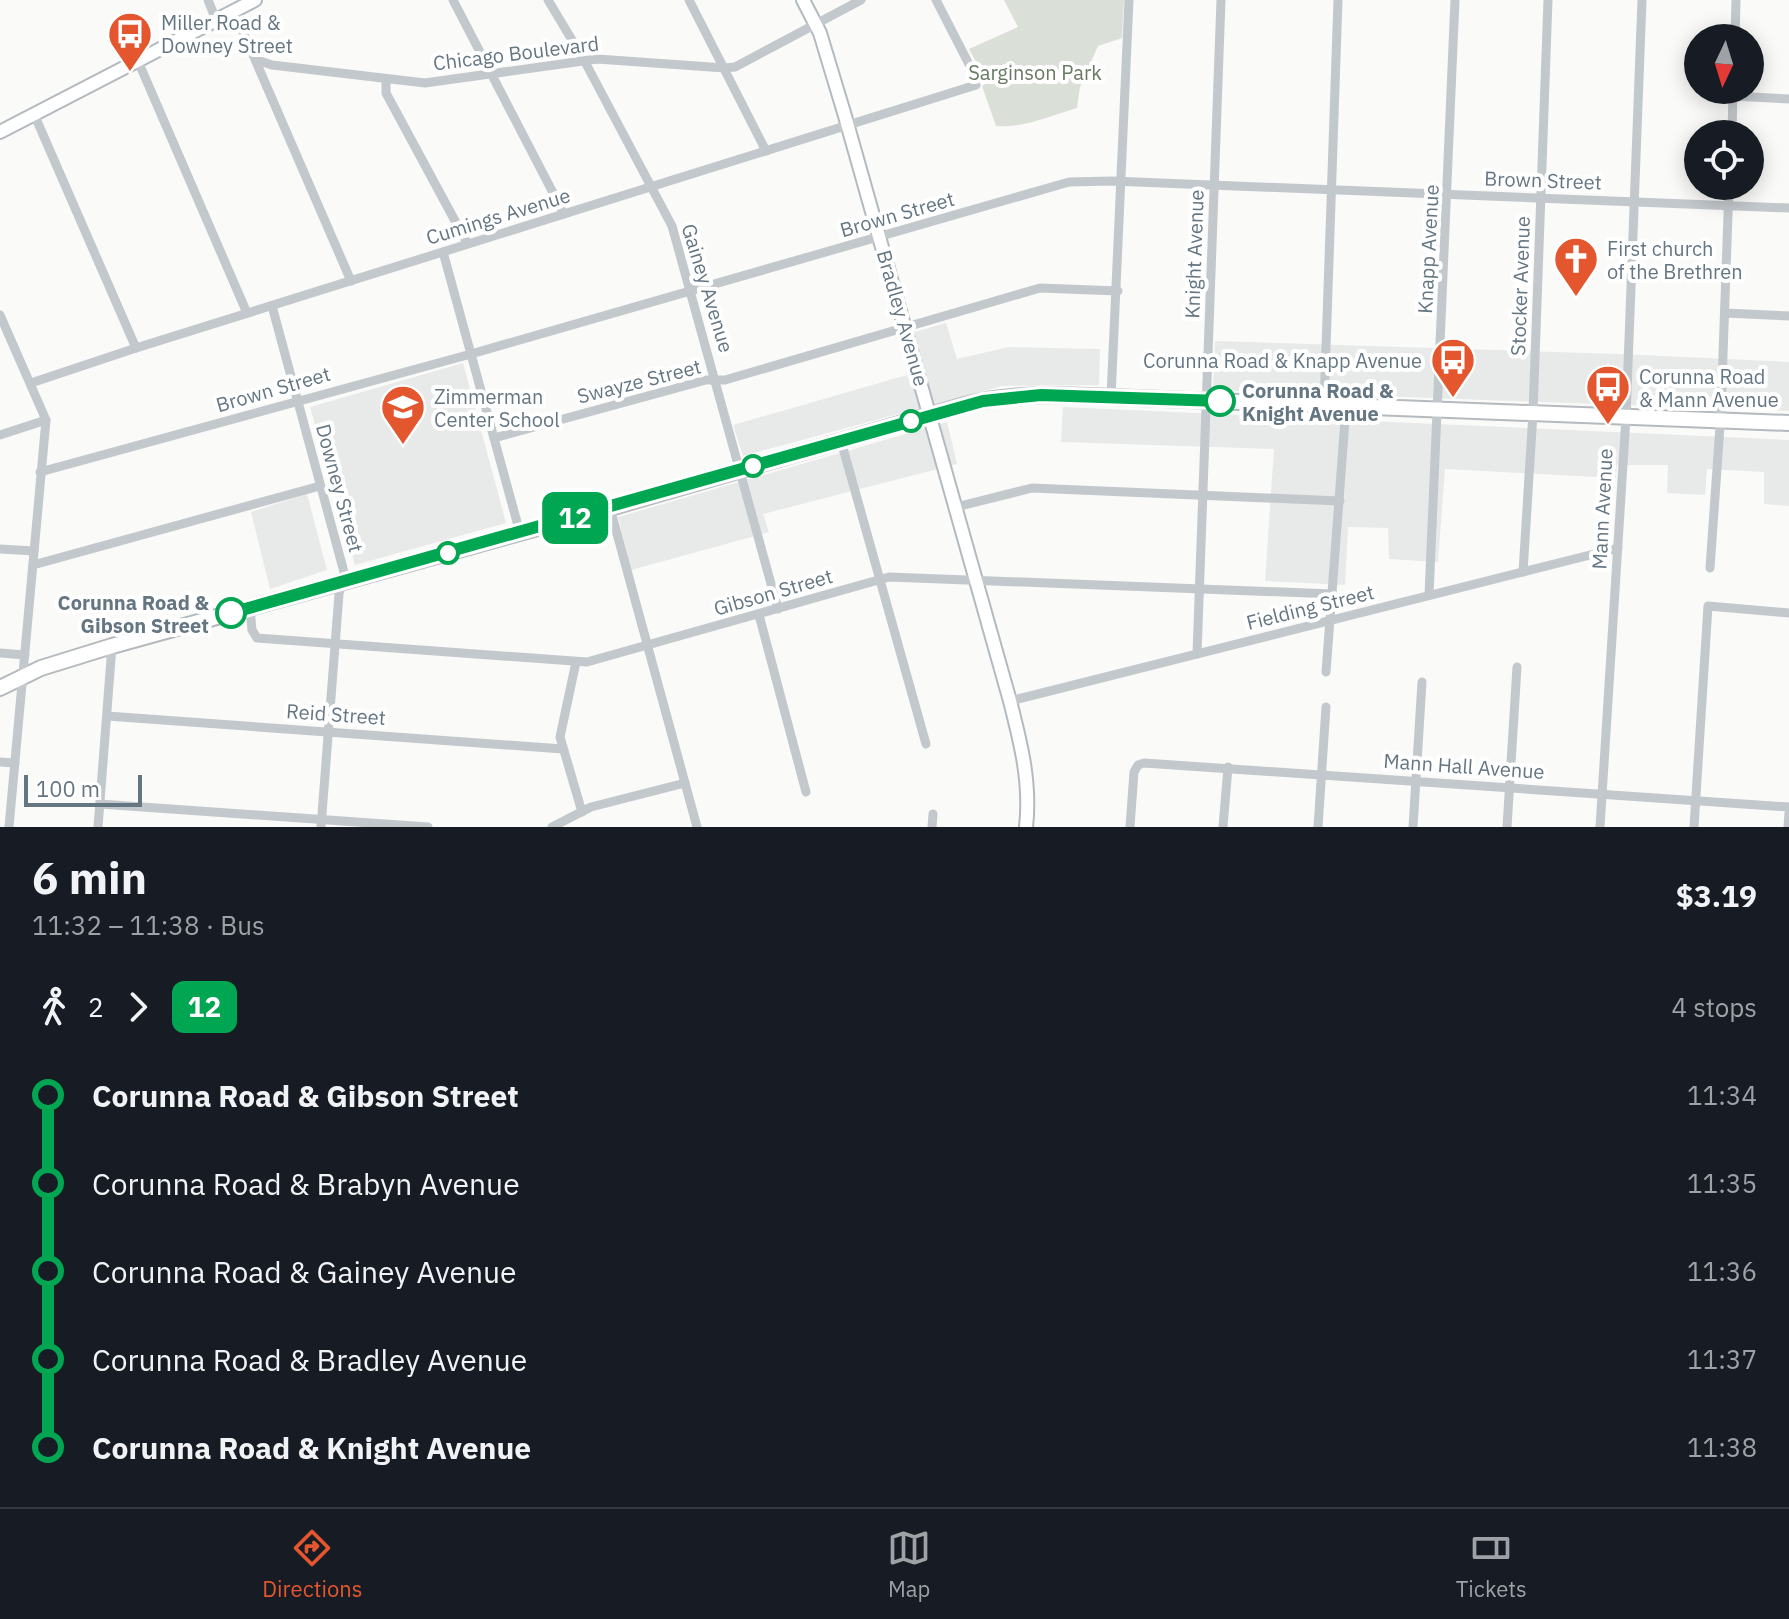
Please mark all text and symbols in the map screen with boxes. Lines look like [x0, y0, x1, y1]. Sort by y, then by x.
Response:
place label: Miller Road & Downey Street [161, 9, 293, 59]
bus stop icon: Miller Road & Downey Street [106, 10, 154, 73]
north arrow [1684, 24, 1764, 104]
map controls [1684, 24, 1764, 200]
street label: Chicago Boulevard [432, 29, 600, 77]
park label: Sarginson Park [968, 59, 1102, 86]
button: locate [1684, 120, 1764, 200]
street label: Brown Street [1484, 164, 1602, 196]
street label: Cumings Avenue [423, 181, 573, 251]
street label: Knapp Avenue [1411, 184, 1445, 314]
street label: Brown Street [837, 185, 957, 243]
street label: Knight Avenue [1178, 189, 1210, 319]
street label: Stocker Avenue [1504, 216, 1536, 356]
street label: Gainey Avenue [676, 220, 740, 356]
church icon: First church of the Brethren [1552, 235, 1600, 298]
place label: First church of the Brethren [1607, 235, 1743, 285]
street label: Bradley Avenue [871, 247, 935, 389]
bus stop icon: Corunna Road & Knapp Avenue [1429, 336, 1477, 399]
place label: Corunna Road & Knapp Avenue [1143, 347, 1422, 374]
street label: Swayze Street [574, 353, 704, 409]
street label: Brown Street [213, 360, 333, 418]
bus stop icon: Corunna Road & Mann Avenue [1584, 363, 1632, 426]
place label: Corunna Road & Mann Avenue [1639, 363, 1779, 413]
place label: Corunna Road & Knight Avenue [1242, 377, 1394, 427]
school or university icon: Zimmerman Center School [379, 383, 427, 446]
place label: Zimmerman Center School [434, 383, 560, 433]
marker: Corunna Road & Knight Avenue [1205, 386, 1235, 416]
unlabelled marker [900, 410, 922, 432]
street label: Downey Street [310, 421, 370, 555]
street label: Mann Avenue [1585, 448, 1619, 570]
unlabelled marker [742, 455, 764, 477]
line badge: 12 [539, 492, 611, 544]
text: 12 [558, 499, 592, 536]
unlabelled marker [437, 542, 459, 564]
street label: Gibson Street [710, 562, 836, 622]
street label: Fielding Street [1243, 578, 1377, 636]
place label: Corunna Road & Gibson Street [58, 589, 210, 639]
marker: Corunna Road & Gibson Street [216, 598, 246, 628]
street label: Reid Street [285, 697, 387, 731]
street label: Mann Hall Avenue [1383, 747, 1545, 785]
scale bar [24, 771, 142, 807]
text: 100 m [36, 774, 100, 803]
text: 6 min [32, 849, 147, 906]
text: $3.19 [1676, 876, 1757, 915]
text: 11:32 – 11:38 · Bus [32, 908, 265, 942]
icon: walk [32, 985, 76, 1029]
icon: forward [116, 985, 160, 1029]
text: 12 [188, 988, 221, 1025]
text: 2 [88, 990, 104, 1024]
text: 4 stops [1671, 990, 1757, 1024]
text: Corunna Road & Gibson Street [92, 1076, 519, 1115]
text: 11:34 [1687, 1078, 1757, 1112]
text: Corunna Road & Brabyn Avenue [92, 1164, 520, 1203]
text: 11:35 [1687, 1166, 1757, 1200]
text: Corunna Road & Gainey Avenue [92, 1252, 517, 1291]
text: 11:36 [1687, 1254, 1757, 1288]
text: Corunna Road & Bradley Avenue [92, 1340, 527, 1379]
text: 11:37 [1687, 1342, 1757, 1376]
text: Corunna Road & Knight Avenue [92, 1428, 531, 1467]
text: 11:38 [1687, 1430, 1757, 1464]
tab: Directions [262, 1526, 362, 1603]
tab: Map [887, 1526, 931, 1603]
tab: Tickets [1456, 1526, 1527, 1603]

